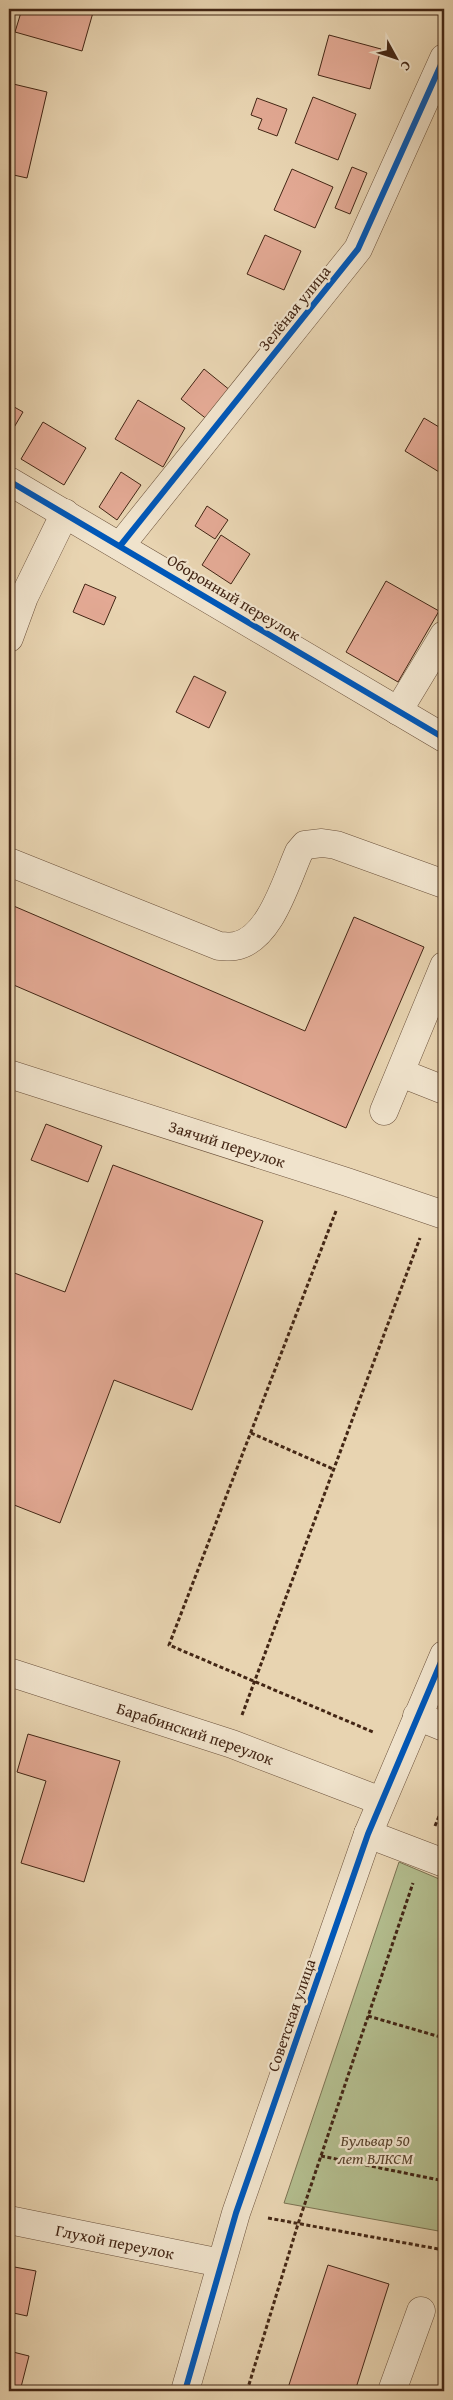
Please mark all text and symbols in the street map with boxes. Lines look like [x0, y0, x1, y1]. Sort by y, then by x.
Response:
north arrow [370, 32, 420, 82]
text: С [396, 57, 416, 76]
street label: Зелёная улица [252, 260, 336, 356]
street label: Оборонный переулок [163, 548, 306, 647]
street label: Заячий переулок [166, 1114, 289, 1174]
street label: Барабинский переулок [114, 1696, 278, 1771]
street label: Советская улица [260, 1955, 322, 2075]
park label: Бульвар 50 лет ВЛКСМ [337, 2128, 413, 2170]
street label: Глухой переулок [53, 2218, 177, 2265]

